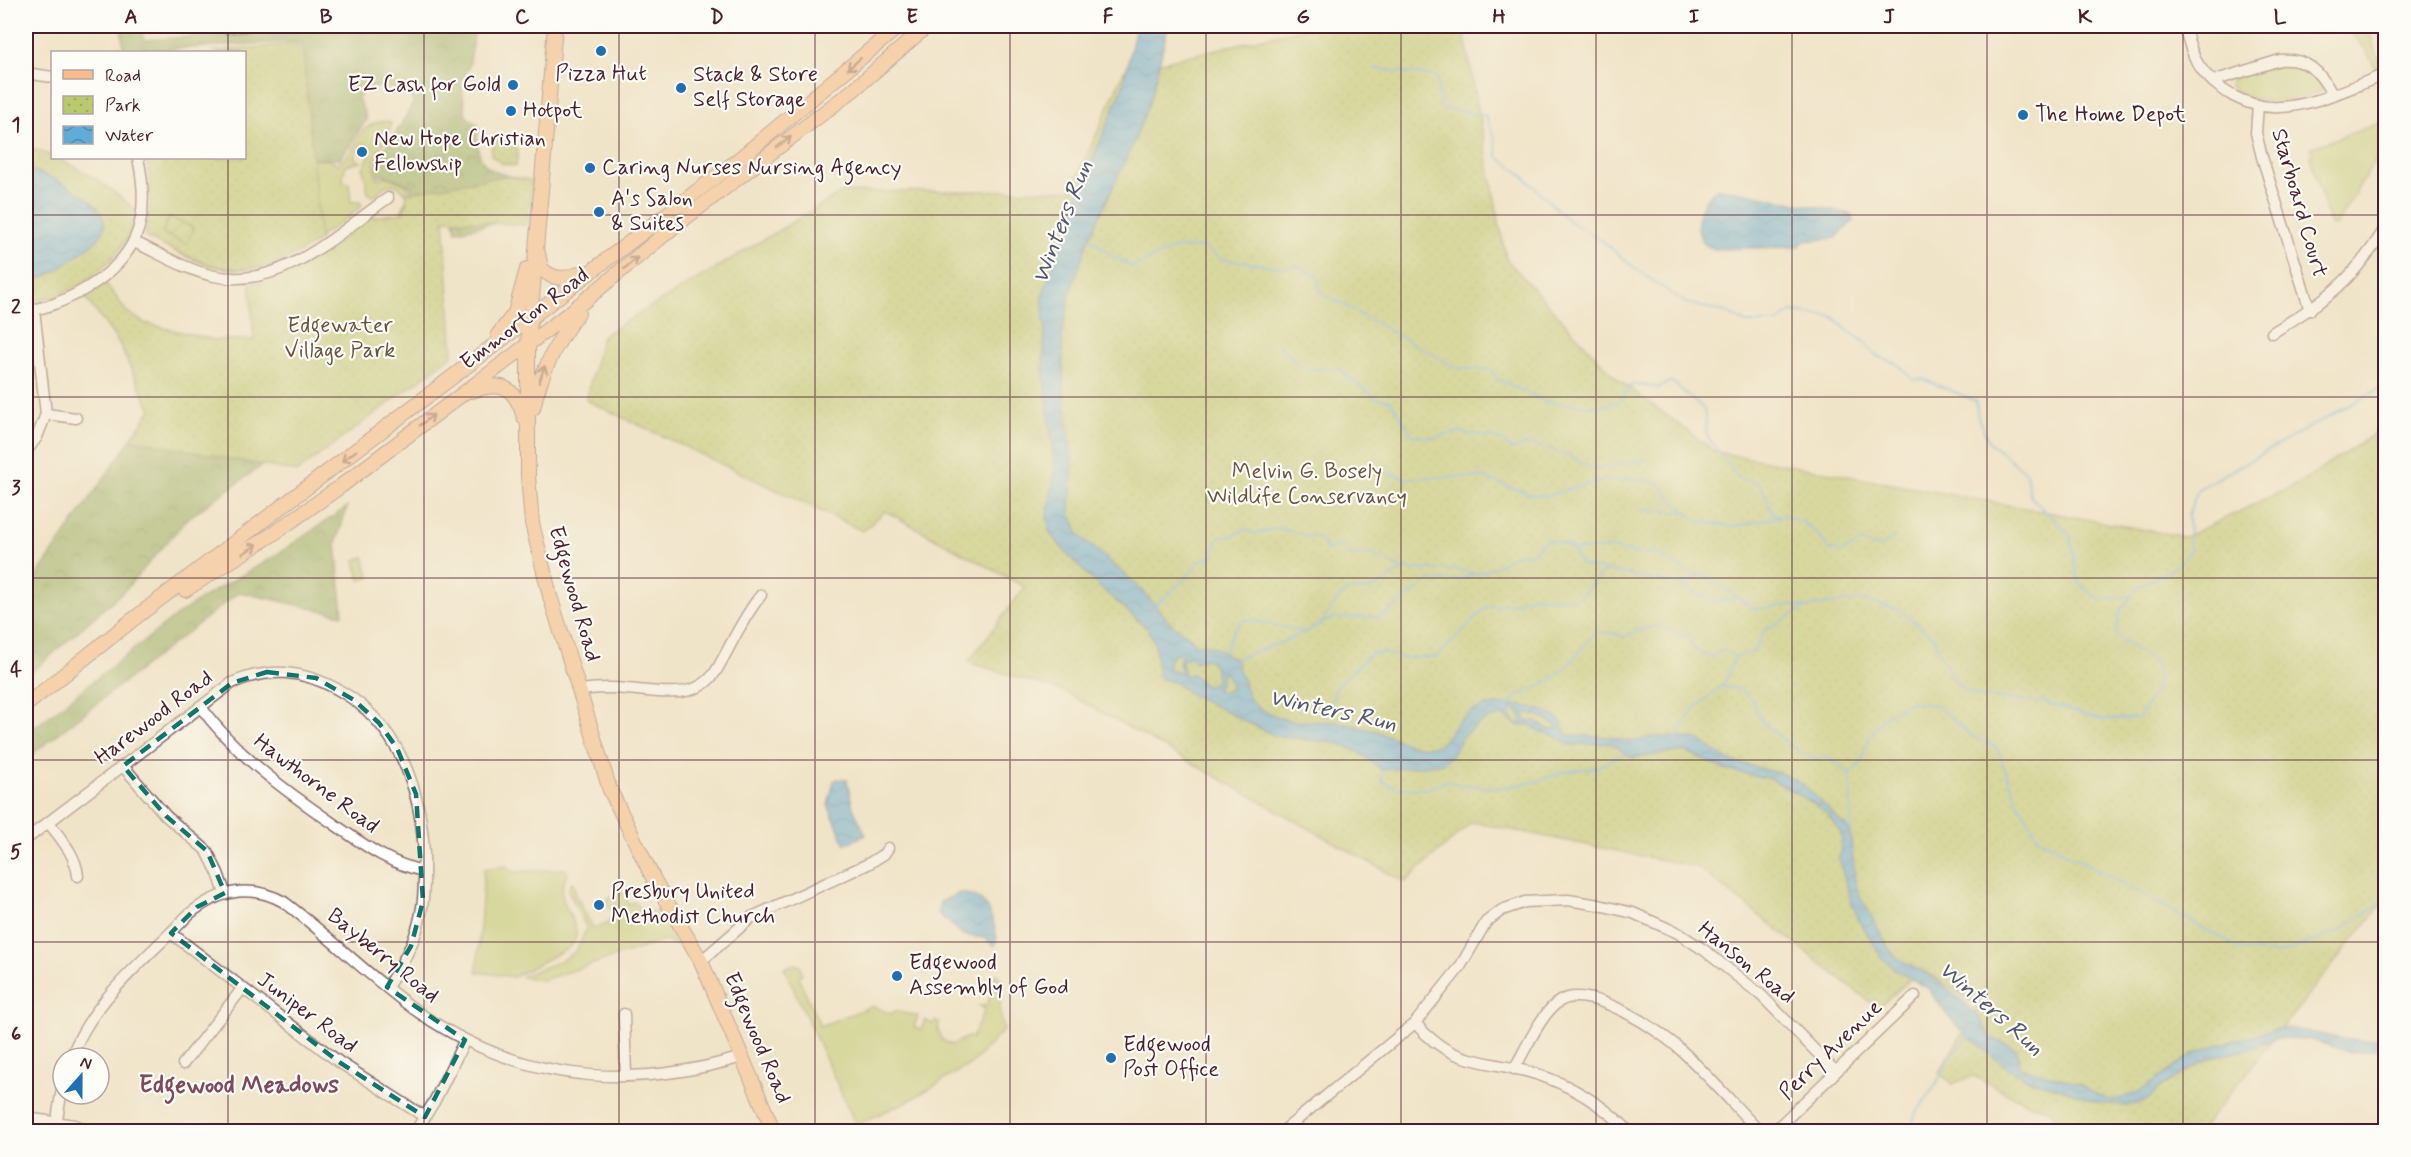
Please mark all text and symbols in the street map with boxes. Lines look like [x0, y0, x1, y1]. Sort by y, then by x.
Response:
text: A [124, 4, 138, 31]
text: B [320, 4, 333, 31]
text: C [515, 4, 530, 31]
text: D [710, 4, 724, 31]
text: E [906, 4, 918, 31]
text: F [1103, 4, 1114, 31]
text: G [1296, 4, 1310, 31]
text: H [1492, 4, 1506, 31]
text: I [1689, 4, 1699, 31]
text: J [1883, 4, 1895, 31]
text: K [2078, 4, 2093, 31]
text: L [2274, 4, 2287, 31]
marker: Pizza Hut [594, 44, 608, 58]
legend [51, 51, 246, 159]
one-way arrow [846, 57, 862, 70]
place label: Pizza Hut [555, 60, 647, 88]
place label: Stack & Store Self Storage [693, 61, 818, 115]
text: Road [105, 64, 141, 88]
place label: EZ Cash for Gold [348, 71, 501, 101]
marker: EZ Cash for Gold [506, 78, 520, 92]
marker: Stack & Store Self Storage [674, 81, 688, 95]
text: Park [105, 94, 141, 118]
place label: Hotpot [523, 97, 583, 125]
place label: The Home Depot [2035, 101, 2186, 129]
marker: Hotpot [504, 104, 518, 118]
marker: The Home Depot [2016, 108, 2030, 122]
text: 1 [12, 112, 20, 139]
text: Water [105, 124, 154, 148]
place label: New Hope Christian Fellowship [374, 125, 546, 178]
street label: Starboard Court [2264, 125, 2334, 281]
one-way arrow [776, 136, 792, 148]
marker: New Hope Christian Fellowship [355, 145, 369, 159]
place label: Caring Nurses Nursing Agency [602, 154, 902, 185]
water label: Winters Run [1025, 156, 1101, 288]
marker: Caring Nurses Nursing Agency [583, 161, 597, 175]
place label: A's Salon & Suites [611, 185, 693, 238]
marker: A's Salon & Suites [592, 205, 606, 219]
one-way arrow [623, 256, 638, 270]
street label: Emmorton Road [455, 261, 595, 377]
text: 2 [11, 294, 21, 321]
park label: Edgewater Village Park [285, 312, 395, 366]
one-way arrow [538, 366, 549, 384]
one-way arrow [419, 414, 435, 427]
one-way arrow [341, 450, 357, 463]
park label: Melvin G. Bosely Wildlife Conservancy [1207, 458, 1407, 511]
text: 3 [11, 475, 21, 502]
street label: Edgewood Road [538, 523, 607, 666]
one-way arrow [241, 543, 257, 555]
text: 4 [10, 657, 22, 684]
street label: Harewood Road [89, 664, 219, 772]
water label: Winters Run [1266, 682, 1400, 740]
street label: Hawthorne Road [248, 728, 384, 840]
text: 5 [10, 839, 22, 866]
place label: Presbury United Methodist Church [611, 878, 775, 931]
marker: Presbury United Methodist Church [592, 898, 606, 912]
street label: Bayberry Road [321, 902, 445, 1010]
street label: Hanson Road [1692, 915, 1800, 1011]
place label: Edgewood Assembly of God [909, 949, 1069, 1002]
water label: Winters Run [1932, 955, 2050, 1063]
street label: Juniper Road [251, 966, 363, 1060]
street label: Edgewood Road [714, 968, 797, 1109]
marker: Edgewood Assembly of God [890, 969, 904, 983]
street label: Perry Avenue [1773, 994, 1889, 1106]
text: 6 [11, 1021, 21, 1048]
place label: Edgewood Post Office [1123, 1031, 1219, 1084]
north arrow [51, 1046, 111, 1106]
marker: Edgewood Post Office [1104, 1051, 1118, 1065]
text: N [77, 1052, 95, 1075]
district label: Edgewood Meadows [139, 1070, 339, 1104]

